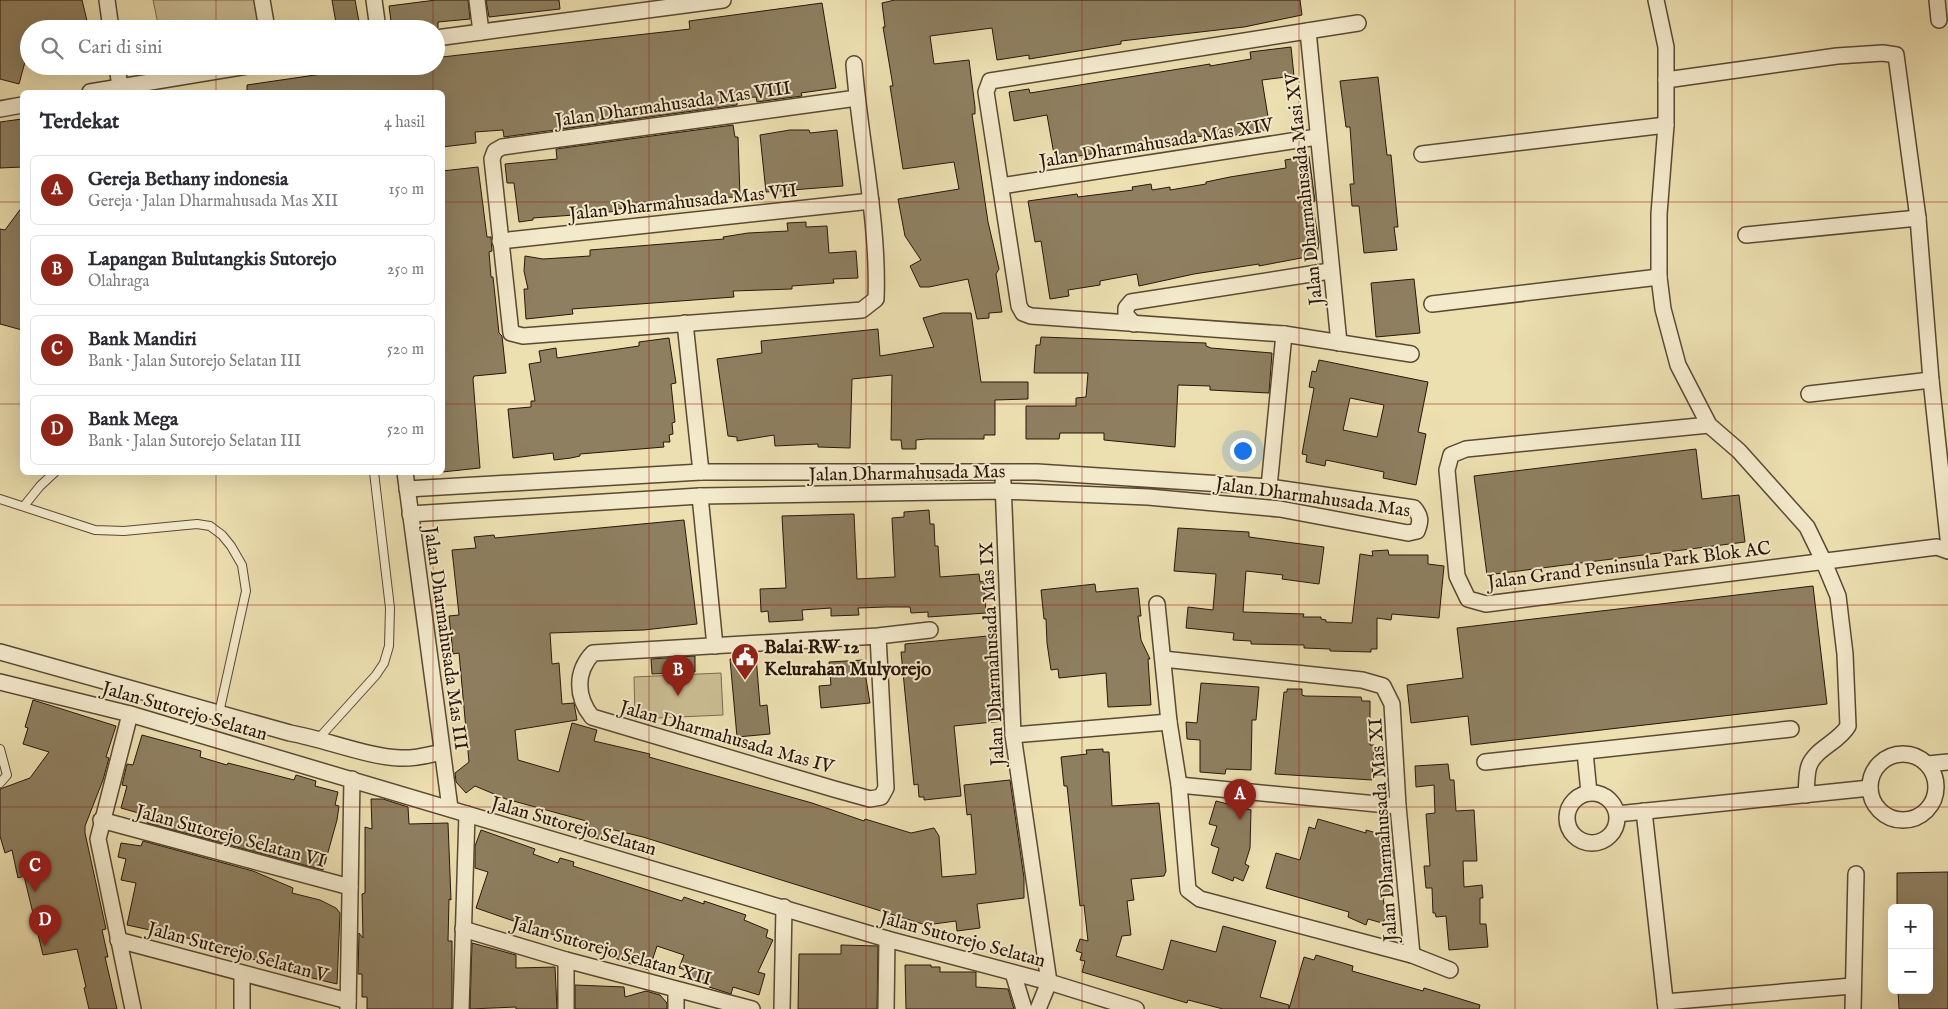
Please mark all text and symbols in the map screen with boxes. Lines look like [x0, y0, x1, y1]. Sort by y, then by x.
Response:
search box [20, 20, 445, 75]
icon: search [38, 34, 66, 62]
text: Cari di sini [78, 36, 162, 60]
street label: Jalan Dharmahusada Masi XV [1281, 71, 1329, 308]
street label: Jalan Dharmahusada Mas VIII [552, 77, 793, 134]
text: Terdekat [40, 109, 119, 136]
text: 4 hasil [384, 113, 425, 133]
street label: Jalan Dharmahusada Mas XIV [1036, 114, 1276, 175]
text: Gereja Bethany indonesia [88, 168, 288, 192]
street label: Jalan Dharmahusada Mas VII [566, 179, 799, 227]
text: A [52, 180, 62, 200]
text: 150 m [389, 180, 424, 200]
text: Gereja · Jalan Dharmahusada Mas XII [88, 192, 338, 212]
text: Lapangan Bulutangkis Sutorejo [88, 248, 336, 272]
text: B [52, 260, 62, 280]
text: 250 m [387, 260, 424, 280]
text: Olahraga [88, 272, 149, 292]
text: Bank Mandiri [88, 328, 197, 352]
text: C [51, 340, 63, 360]
text: 520 m [387, 340, 424, 360]
text: Bank · Jalan Sutorejo Selatan III [88, 352, 301, 372]
text: Bank Mega [88, 408, 178, 432]
text: D [51, 420, 63, 440]
text: 520 m [387, 420, 424, 440]
text: Bank · Jalan Sutorejo Selatan III [88, 432, 301, 452]
your location [1230, 438, 1256, 464]
street label: Jalan Dharmahusada Mas [807, 460, 1006, 488]
street label: Jalan Dharmahusada Mas [1212, 472, 1412, 524]
street label: Jalan Dharmahusada Mas III [417, 523, 473, 751]
street label: Jalan Grand Peninsula Park Blok AC [1484, 537, 1772, 596]
street label: Jalan Dharmahusada Mas IX [975, 541, 1011, 768]
place label: Balai RW 12 Kelurahan Mulyorejo [764, 636, 931, 682]
public building icon: Balai RW 12 Kelurahan Mulyorejo [730, 642, 760, 681]
pin: B [662, 655, 694, 696]
street label: Jalan Sutorejo Selatan [97, 676, 270, 747]
street label: Jalan Dharmahusada Mas IV [615, 695, 837, 780]
street label: Jalan Dharmahusada Mas XI [1364, 717, 1404, 945]
pin: A [1224, 779, 1256, 820]
street label: Jalan Sutorejo Selatan [486, 791, 659, 862]
street label: Jalan Sutorejo Selatan VI [131, 800, 328, 874]
pin: C [19, 851, 51, 892]
map controls [1888, 904, 1933, 994]
button: + [1888, 904, 1933, 949]
pin: D [29, 905, 61, 946]
street label: Jalan Sutorejo Selatan [875, 906, 1048, 974]
street label: Jalan Sutorejo Selatan XII [507, 911, 714, 992]
street label: Jalan Suterejo Selatan V [143, 917, 331, 989]
button: − [1888, 949, 1933, 994]

